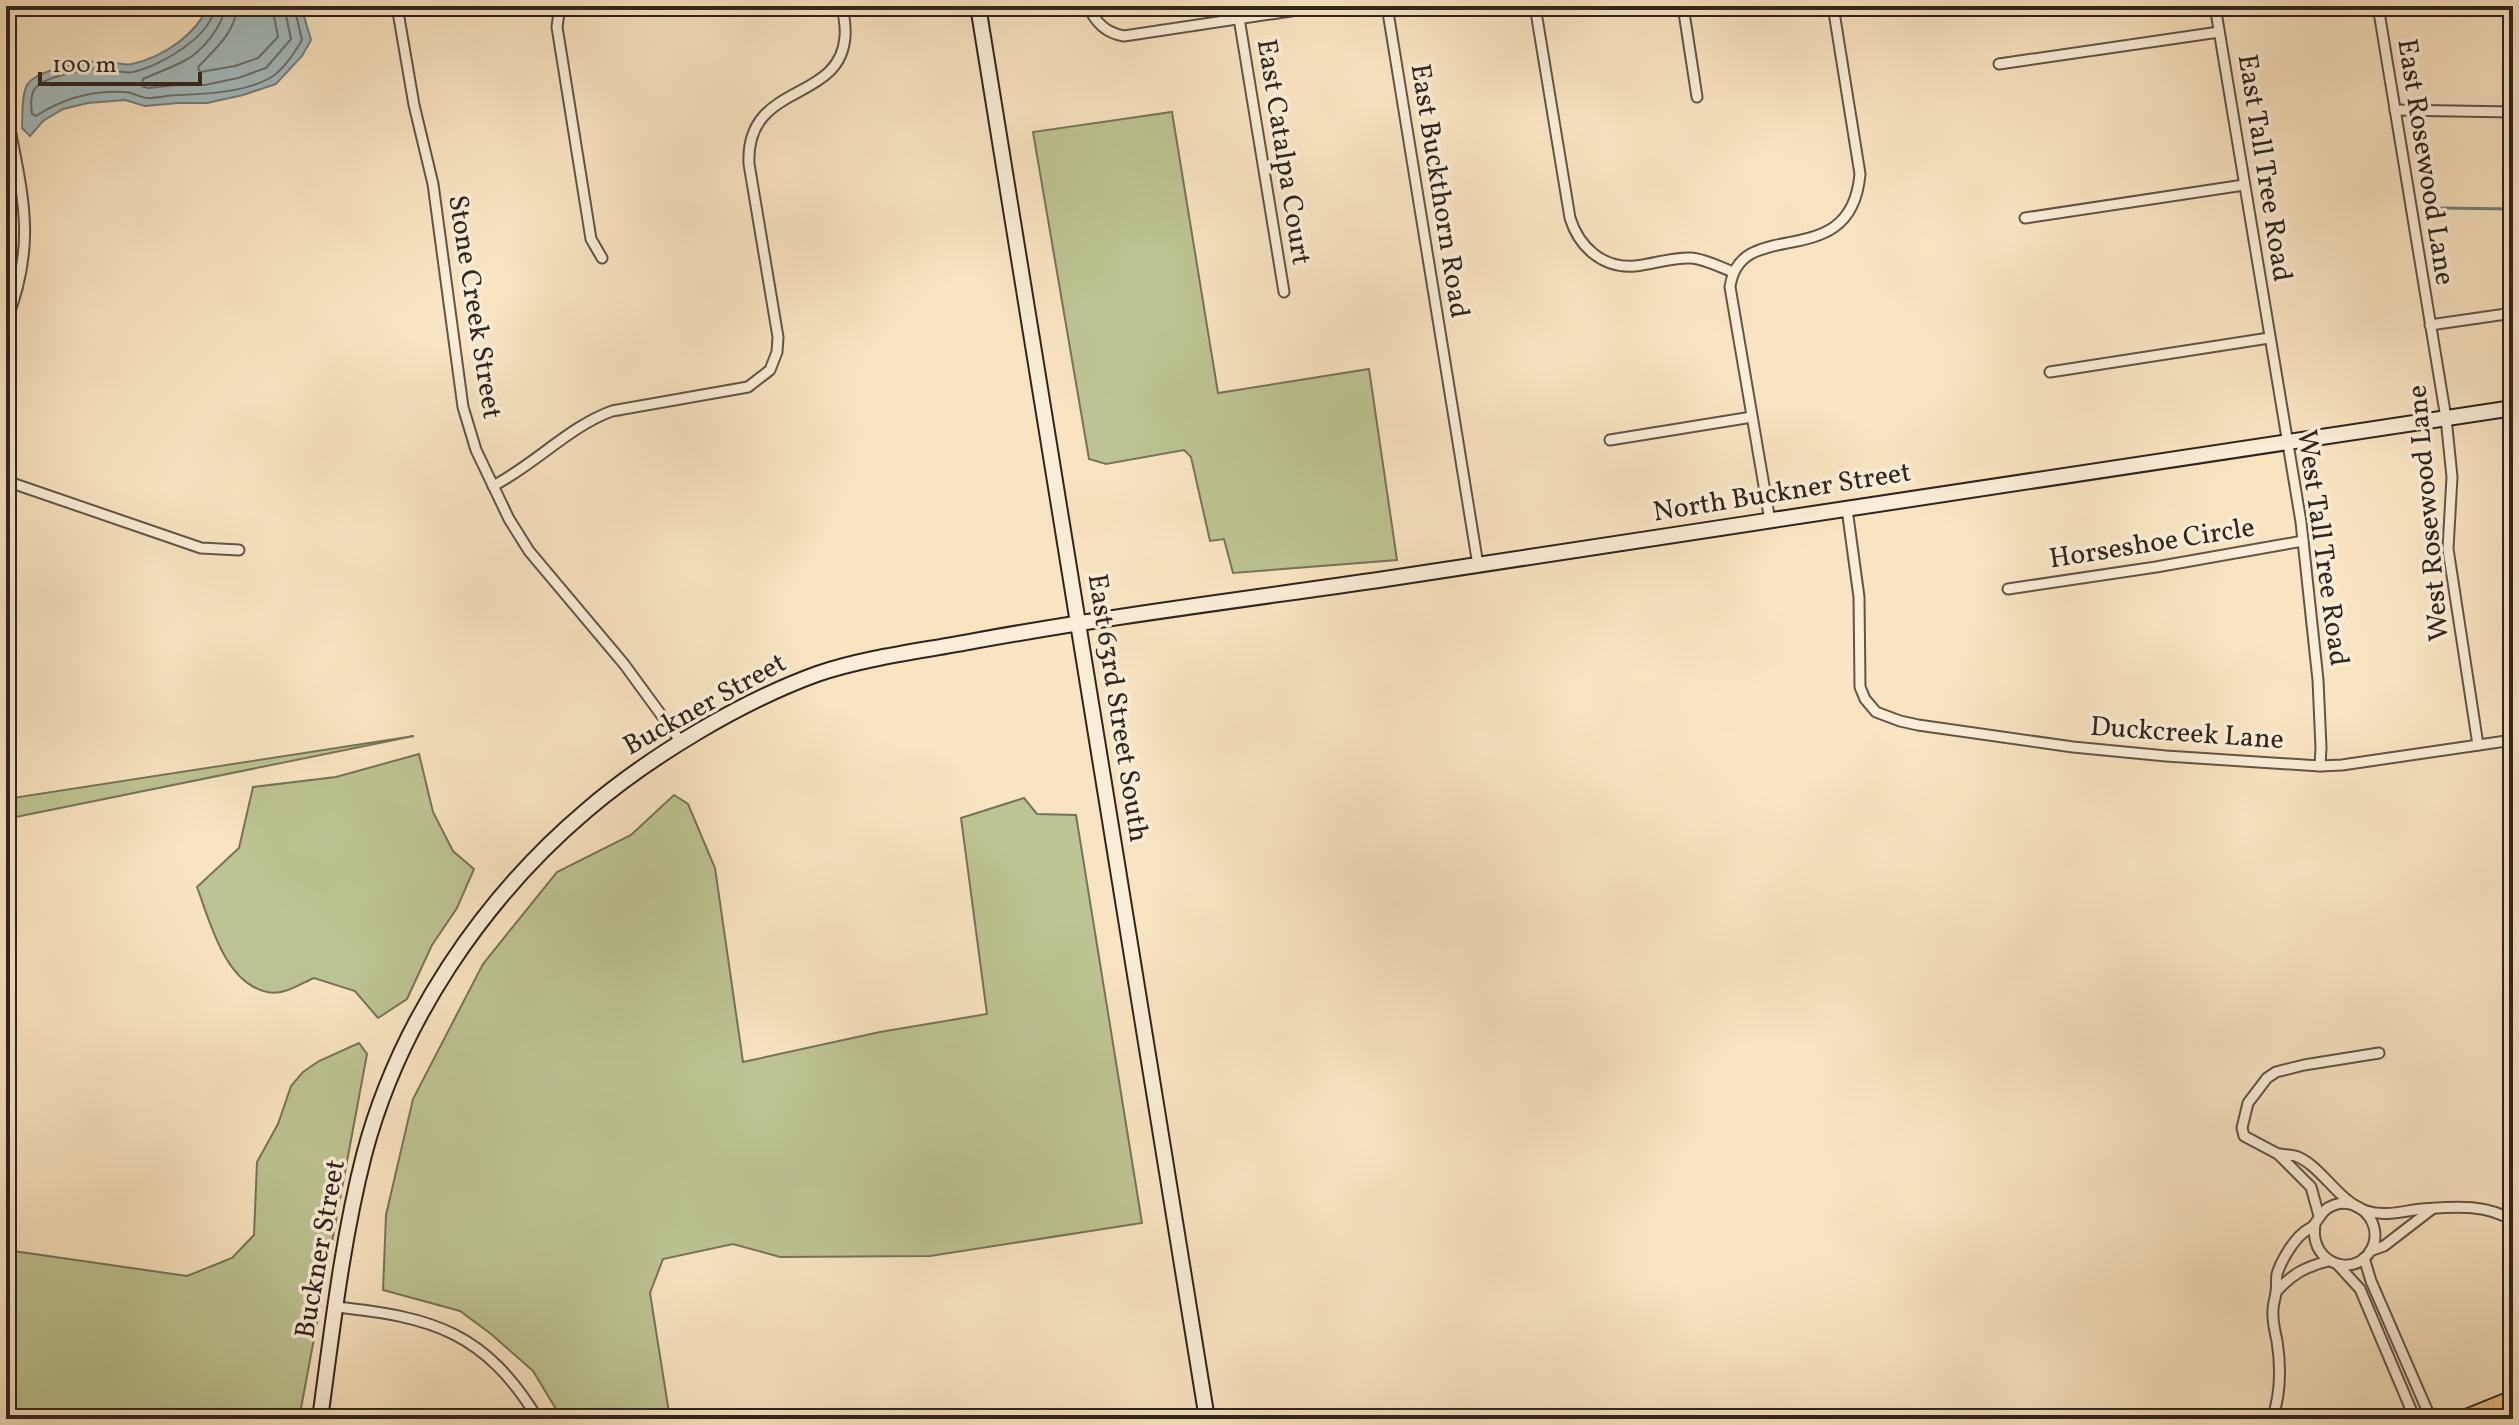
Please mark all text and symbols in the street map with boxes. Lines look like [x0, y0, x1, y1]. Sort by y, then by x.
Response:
scale bar [40, 36, 200, 86]
street label: East Catalpa Court [1246, 36, 1320, 268]
street label: East Rosewood Lane [2386, 36, 2464, 288]
text: 100 m [52, 49, 117, 83]
street label: East Tall Tree Road [2227, 51, 2301, 285]
street label: East Buckthorn Road [1400, 61, 1478, 321]
street label: Stone Creek Street [437, 192, 511, 422]
street label: West Rosewood Lane [2398, 383, 2460, 643]
street label: West Tall Tree Road [2286, 427, 2358, 669]
street label: North Buckner Street [1650, 453, 1914, 533]
street label: Horseshoe Circle [2047, 509, 2257, 579]
street label: East 63rd Street South [1077, 571, 1157, 845]
street label: Buckner Street [616, 644, 794, 766]
street label: Duckcreek Lane [2089, 708, 2285, 760]
street label: Buckner Street [286, 1156, 356, 1342]

